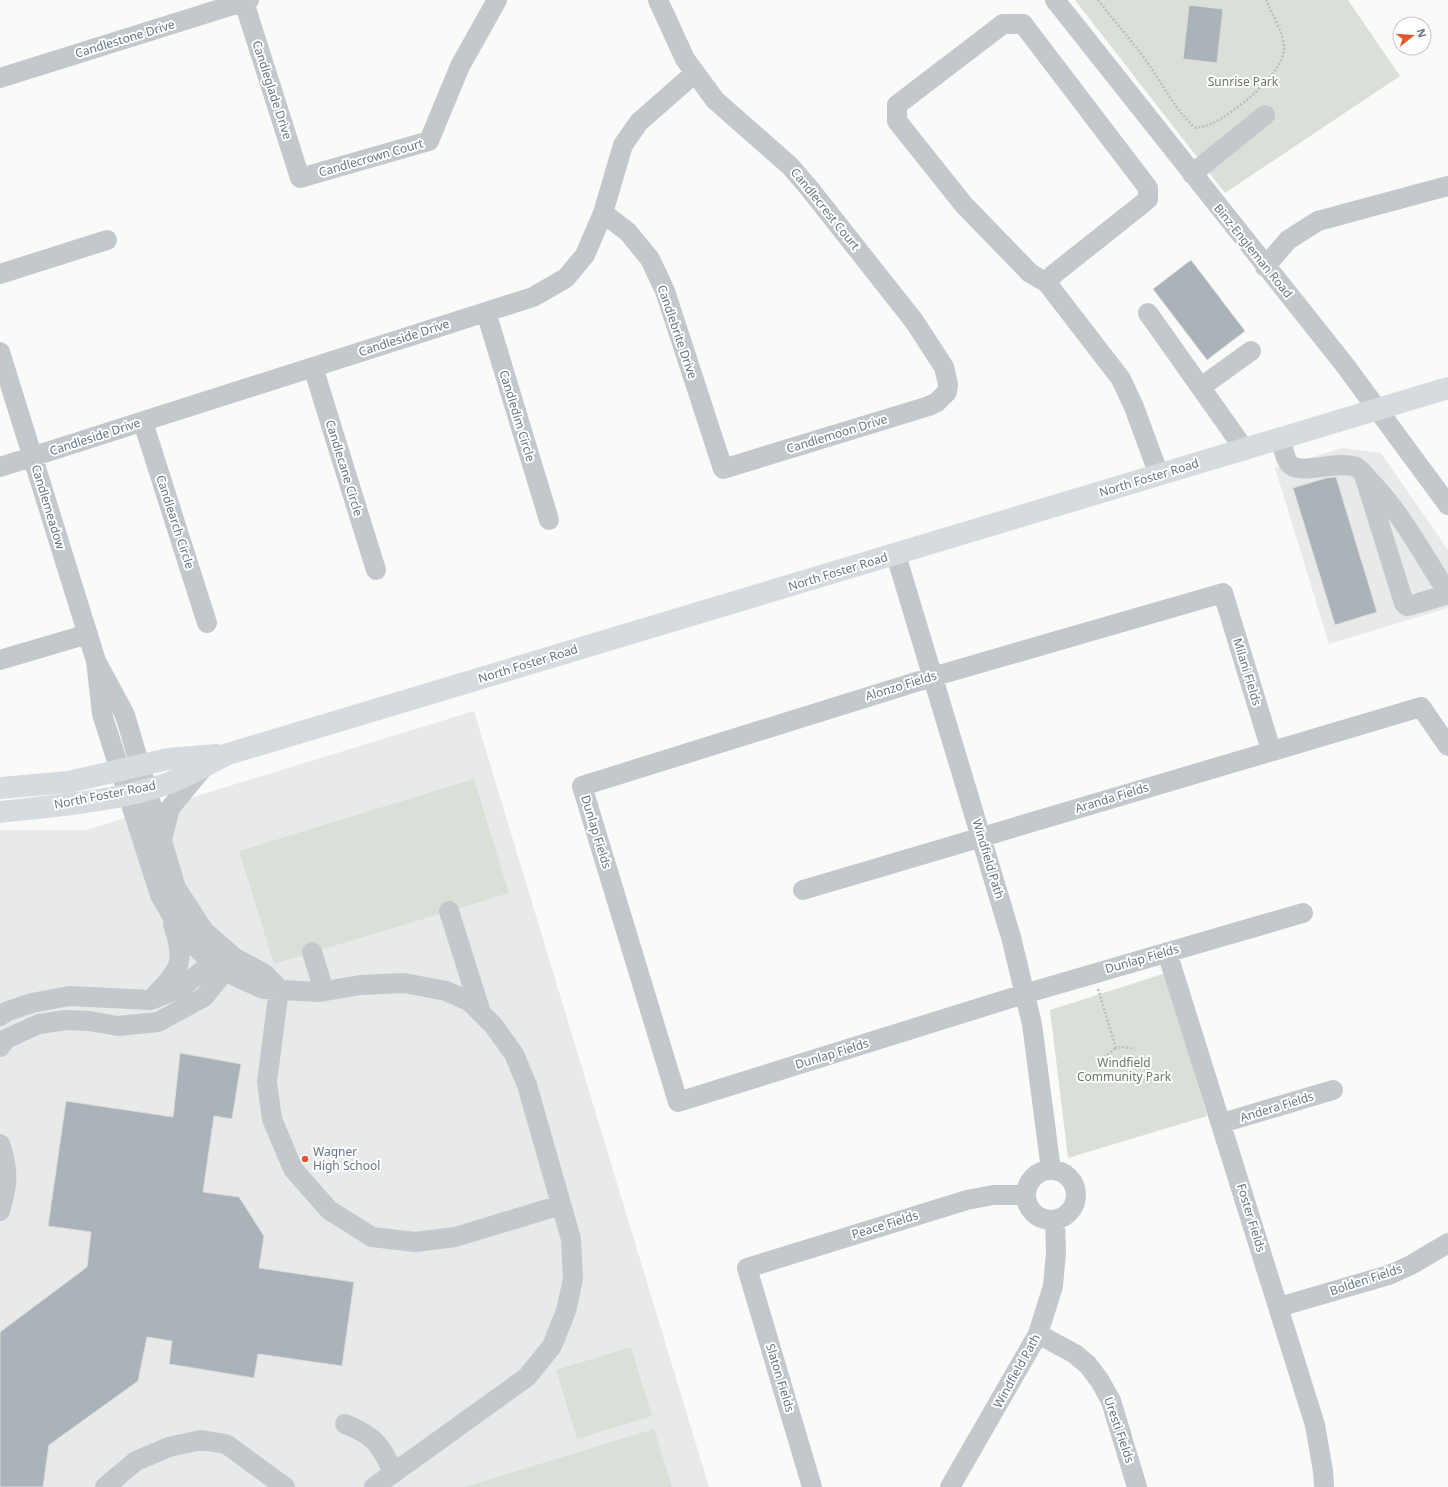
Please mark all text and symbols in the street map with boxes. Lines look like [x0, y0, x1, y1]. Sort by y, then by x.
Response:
street label: Candlestone Drive [73, 15, 177, 62]
north arrow [1392, 16, 1432, 56]
text: N [1414, 26, 1431, 39]
street label: Candleglade Drive [248, 38, 297, 142]
park label: Sunrise Park [1208, 73, 1279, 90]
street label: Candlecrown Court [317, 134, 426, 181]
street label: Candlecrest Court [787, 164, 864, 254]
street label: Binz-Engleman Road [1210, 200, 1297, 301]
street label: Candlebrite Drive [653, 283, 702, 381]
street label: Candleside Drive [356, 315, 452, 360]
street label: Candledim Circle [495, 368, 540, 464]
street label: Candlemoon Drive [784, 410, 890, 457]
street label: Candleside Drive [47, 414, 143, 459]
street label: Candlecane Circle [322, 418, 367, 518]
street label: North Foster Road [1097, 454, 1201, 501]
street label: Candlemeadow [28, 463, 70, 552]
street label: Candlearch Circle [152, 473, 199, 571]
street label: North Foster Road [786, 548, 890, 595]
street label: Milani Fields [1229, 636, 1266, 708]
street label: North Foster Road [476, 640, 580, 687]
street label: Alonzo Fields [863, 667, 939, 704]
street label: North Foster Road [53, 776, 157, 813]
street label: Aranda Fields [1073, 778, 1151, 817]
street label: Dunlap Fields [577, 793, 616, 871]
street label: Windfield Path [968, 817, 1009, 901]
street label: Dunlap Fields [1103, 940, 1181, 977]
street label: Dunlap Fields [793, 1034, 871, 1073]
park label: Windfield Community Park [1077, 1054, 1172, 1085]
street label: Andera Fields [1238, 1087, 1316, 1126]
place label: Wagner High School [313, 1143, 380, 1174]
marker: Wagner High School [300, 1154, 310, 1164]
street label: Foster Fields [1233, 1182, 1270, 1254]
street label: Peace Fields [850, 1206, 920, 1243]
street label: Bolden Fields [1327, 1260, 1404, 1299]
street label: Windfield Path [989, 1331, 1044, 1411]
street label: Slaton Fields [762, 1341, 799, 1414]
street label: Uresti Fields [1100, 1395, 1139, 1465]

